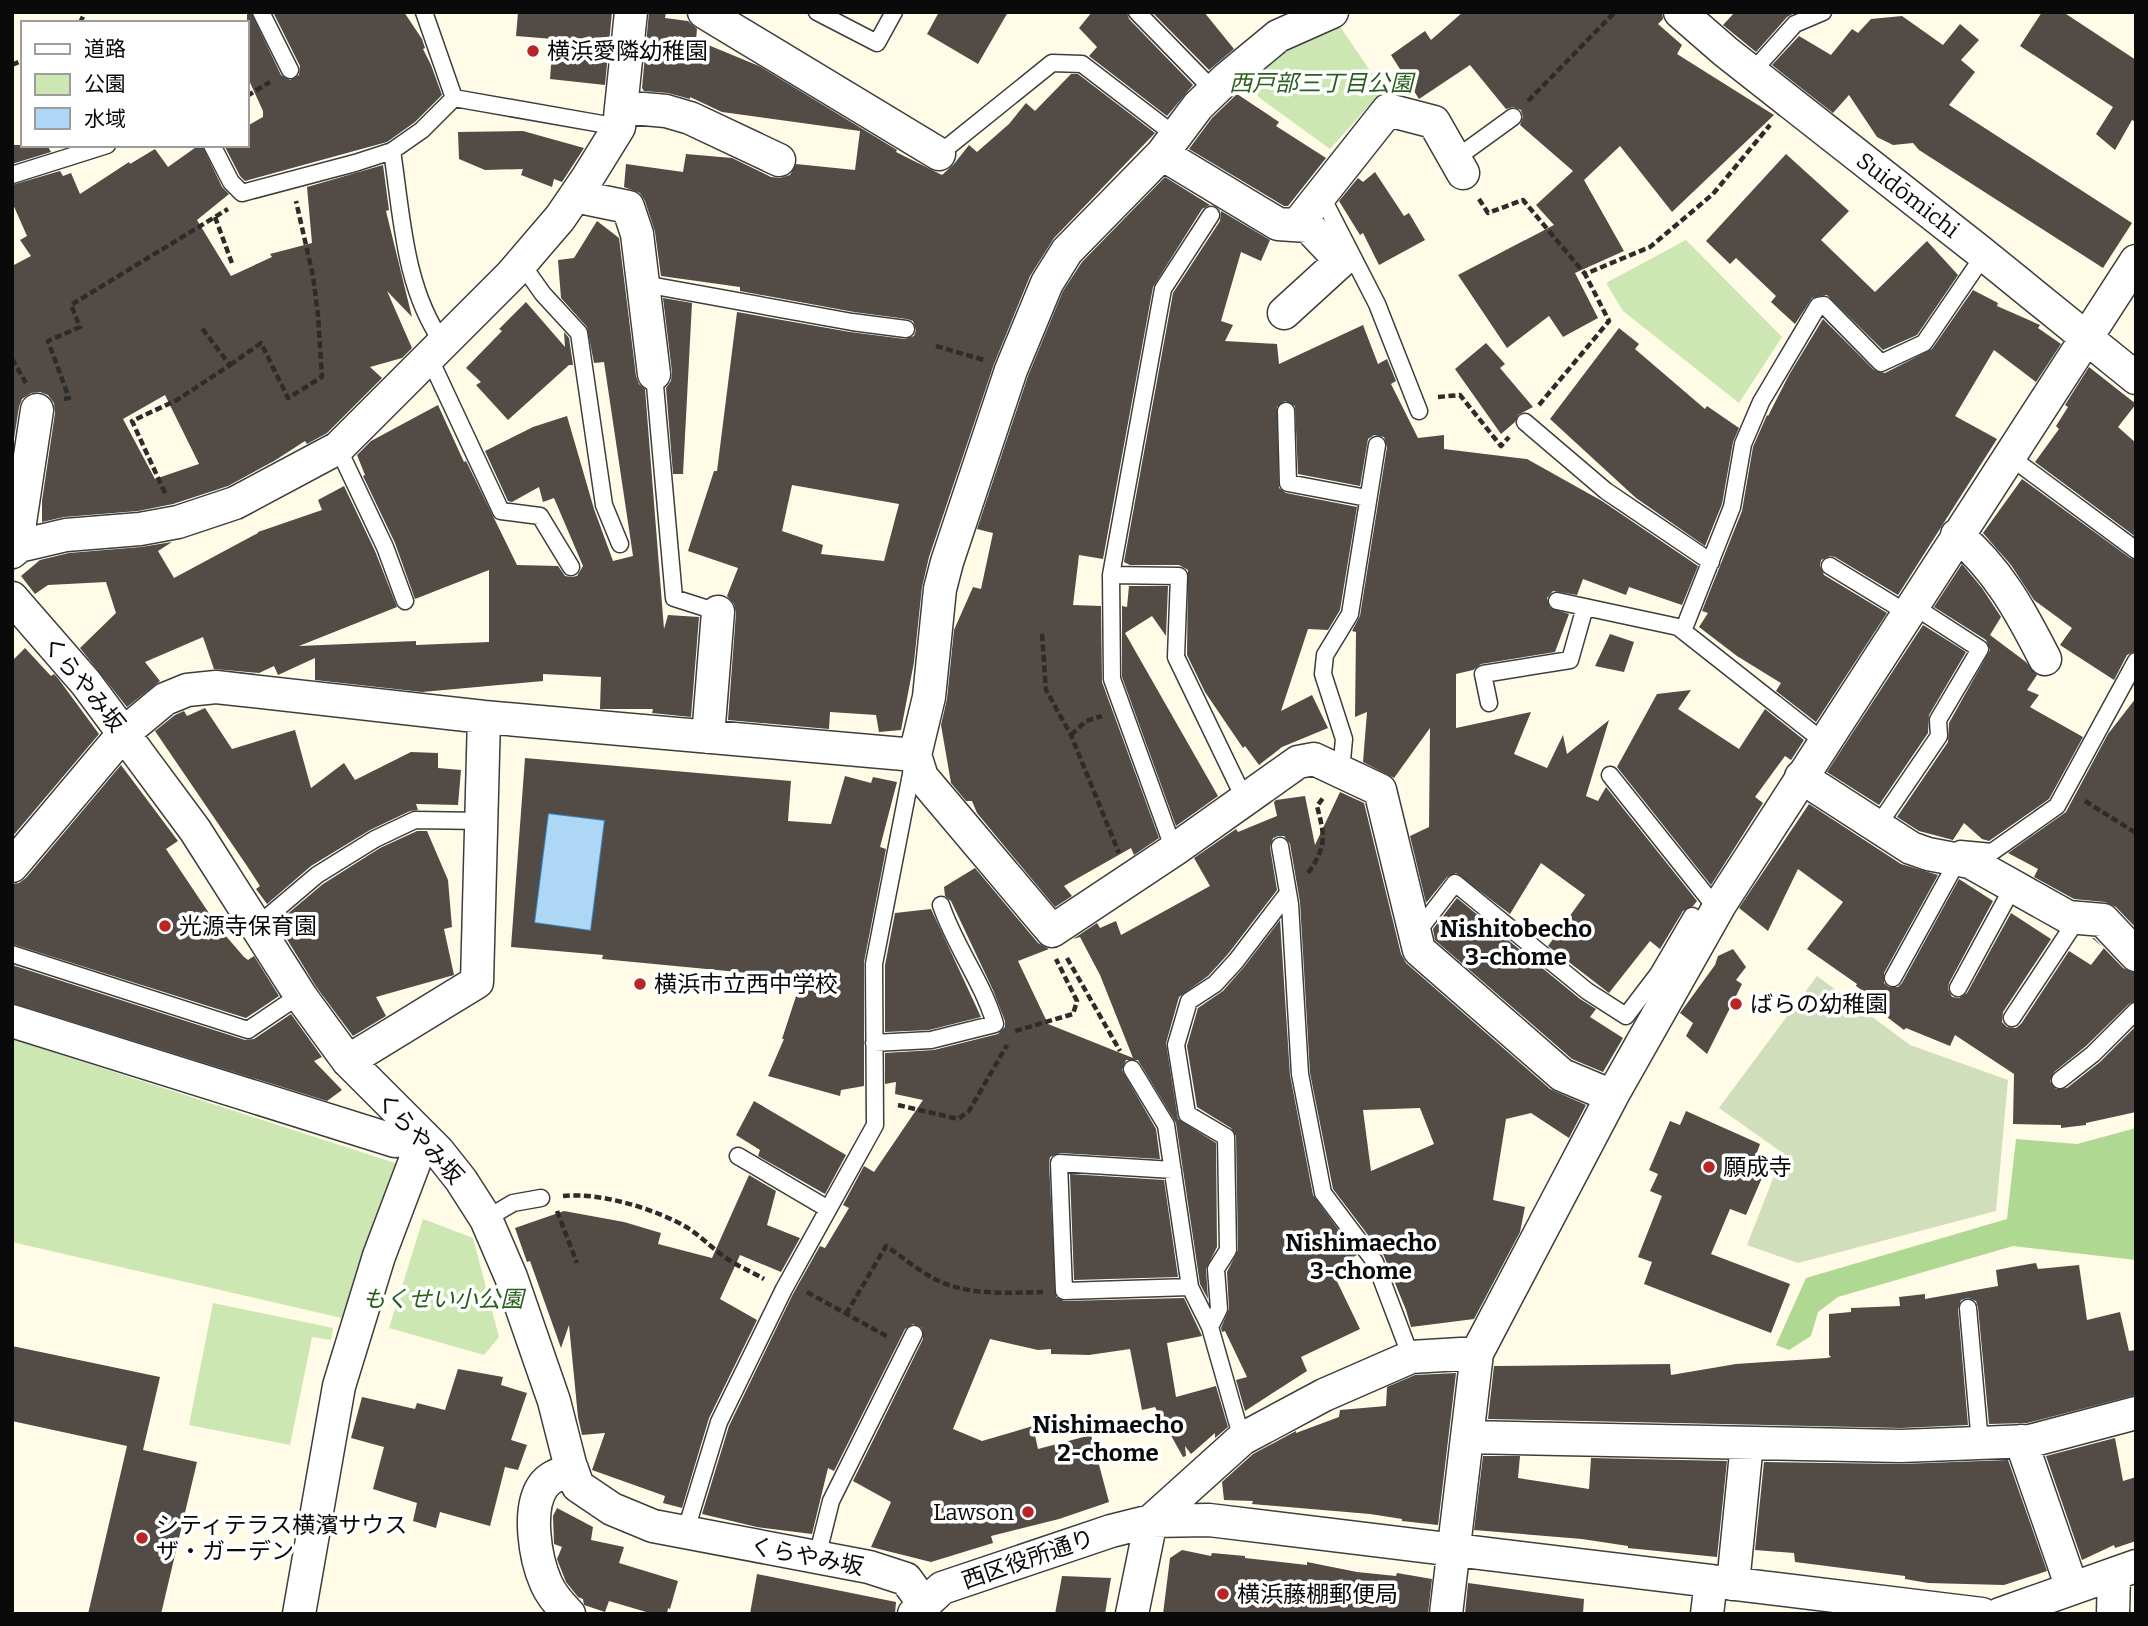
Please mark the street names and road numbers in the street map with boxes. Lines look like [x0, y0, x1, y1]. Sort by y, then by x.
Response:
street label: Suidōmichi [1851, 146, 1965, 244]
street label: くらやみ坂 [37, 631, 131, 737]
street label: くらやみ坂 [371, 1086, 469, 1190]
street label: 西区役所通り [958, 1523, 1098, 1595]
street label: くらやみ坂 [748, 1531, 866, 1581]

